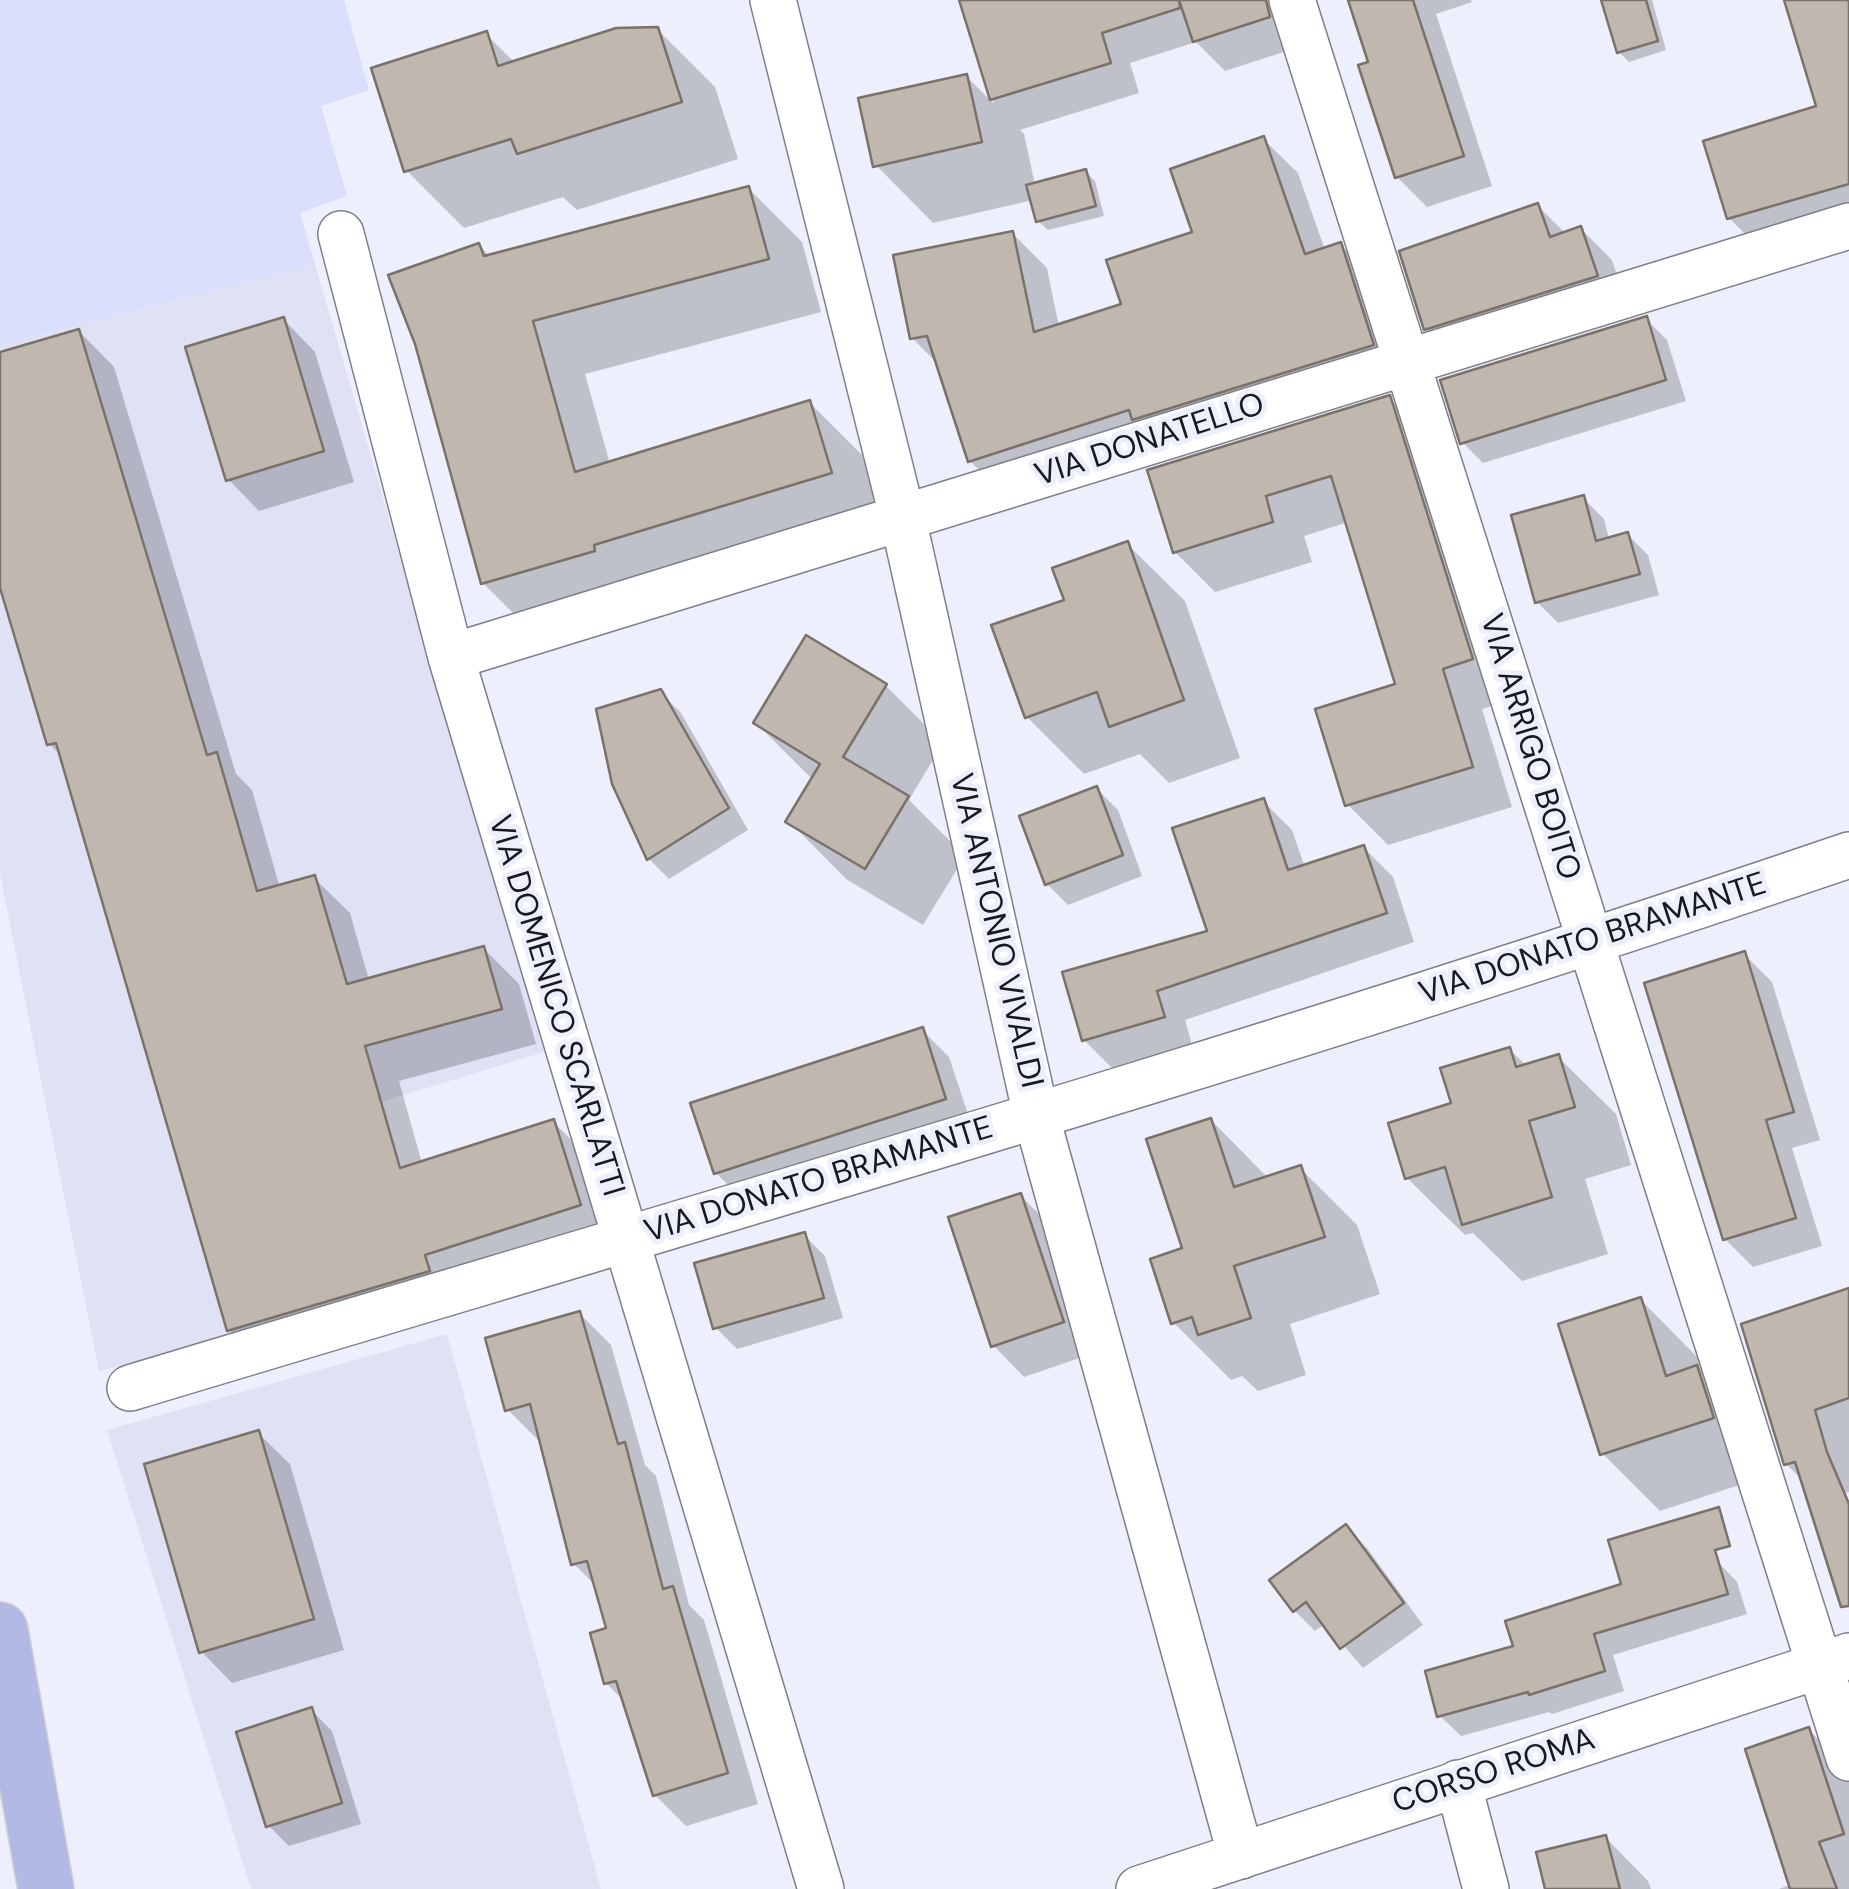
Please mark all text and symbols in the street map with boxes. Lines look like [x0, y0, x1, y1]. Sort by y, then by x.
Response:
street label: VIA DONATELLO [1031, 386, 1269, 496]
street label: VIA ARRIGO BOITO [1470, 609, 1588, 885]
street label: VIA ANTONIO VIVALDI [940, 770, 1050, 1092]
street label: VIA DOMENICO SCARLATTI [479, 811, 631, 1201]
street label: VIA DONATO BRAMANTE [1415, 866, 1771, 1014]
street label: VIA DONATO BRAMANTE [640, 1110, 998, 1252]
street label: CORSO ROMA [1388, 1721, 1600, 1823]

